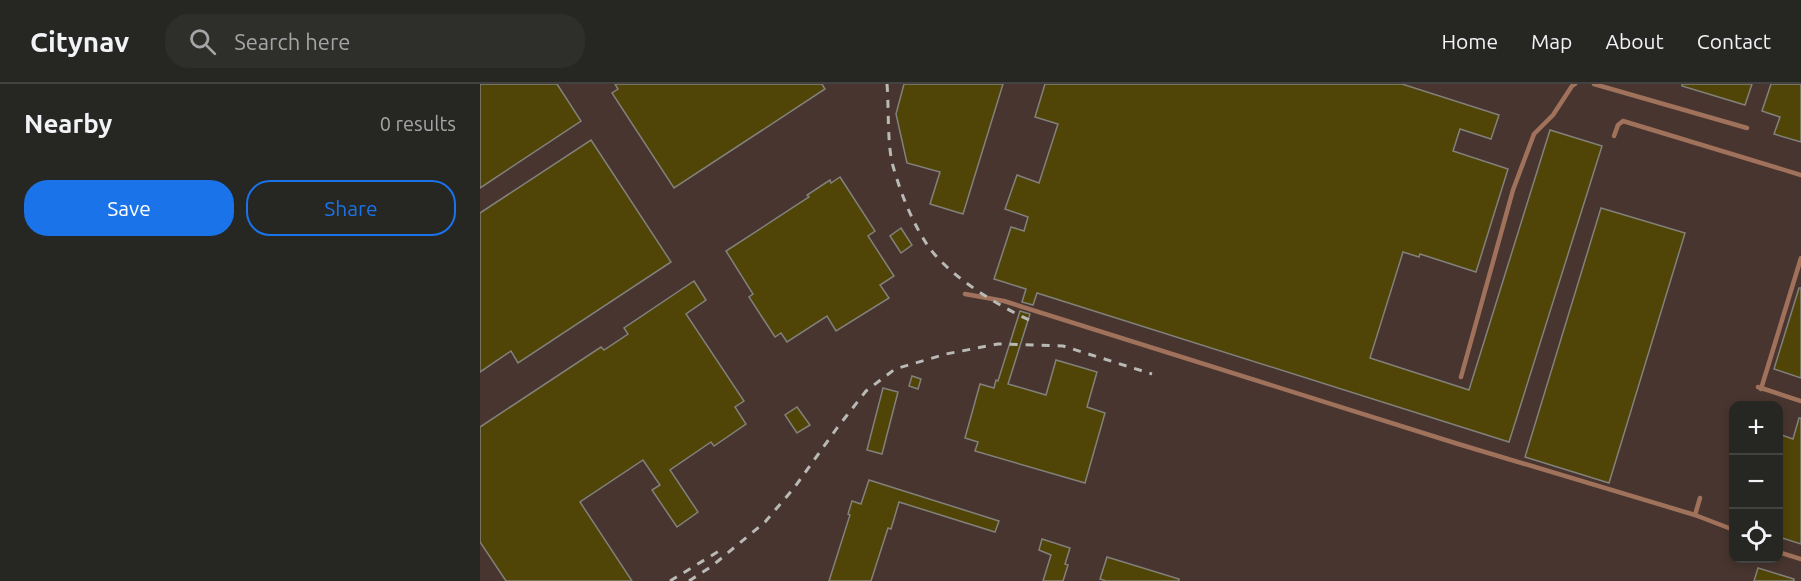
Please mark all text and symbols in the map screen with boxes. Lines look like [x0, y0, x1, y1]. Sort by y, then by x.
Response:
search box [165, 14, 585, 68]
icon: search [186, 25, 219, 58]
text: Citynav [30, 26, 129, 57]
text: Search here [234, 29, 350, 54]
text: Home [1441, 29, 1498, 53]
text: Map [1531, 29, 1572, 53]
text: About [1605, 29, 1664, 53]
text: Contact [1697, 29, 1771, 53]
text: Nearby [24, 109, 112, 138]
text: 0 results [380, 112, 456, 135]
button: Save [24, 180, 234, 236]
button: Share [246, 180, 456, 236]
map controls [1729, 401, 1783, 563]
button: + [1729, 401, 1783, 455]
button: − [1729, 455, 1783, 509]
button: locate [1729, 509, 1783, 563]

